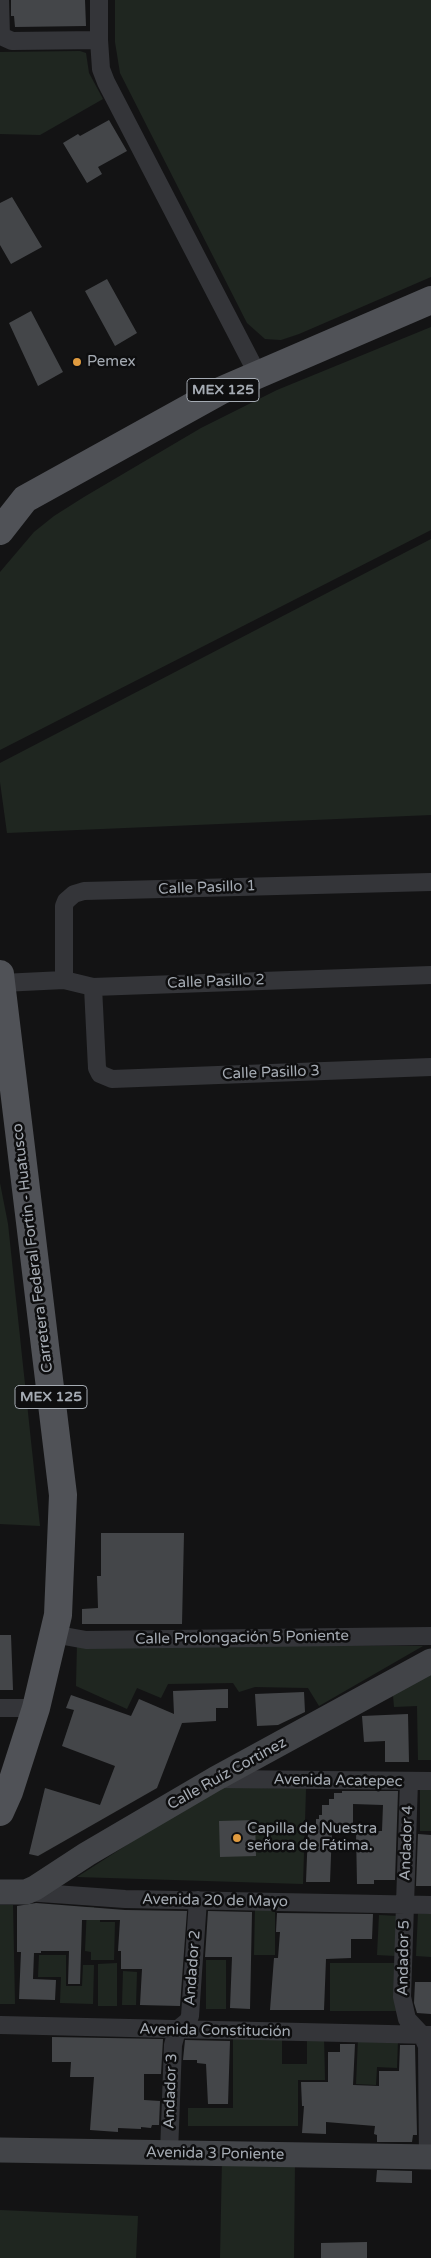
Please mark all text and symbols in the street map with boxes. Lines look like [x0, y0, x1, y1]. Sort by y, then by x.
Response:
place label: Pemex [87, 353, 136, 371]
marker: Pemex [71, 356, 83, 368]
road number: MEX 125 [187, 378, 259, 402]
street label: Calle Pasillo 1 [158, 877, 256, 899]
street label: Calle Pasillo 2 [167, 971, 265, 993]
street label: Calle Pasillo 3 [222, 1062, 320, 1084]
street label: Carretera Federal Fortín - Huatusco [9, 1122, 57, 1374]
road number: MEX 125 [15, 1385, 87, 1408]
street label: Calle Prolongación 5 Poniente [135, 1627, 349, 1649]
street label: Calle Ruíz Cortinez [164, 1734, 290, 1814]
street label: Avenida Acatepec [273, 1771, 403, 1791]
street label: Andador 4 [397, 1805, 417, 1881]
place label: Capilla de Nuestra señora de Fátima. [247, 1820, 377, 1855]
marker: Capilla de Nuestra señora de Fátima. [231, 1832, 243, 1844]
street label: Avenida 20 de Mayo [142, 1891, 288, 1911]
street label: Andador 5 [394, 1920, 414, 1996]
street label: Andador 2 [181, 1930, 205, 2006]
street label: Avenida Constitución [139, 2021, 291, 2041]
street label: Andador 3 [161, 2053, 181, 2129]
street label: Avenida 3 Poniente [146, 2144, 284, 2164]

